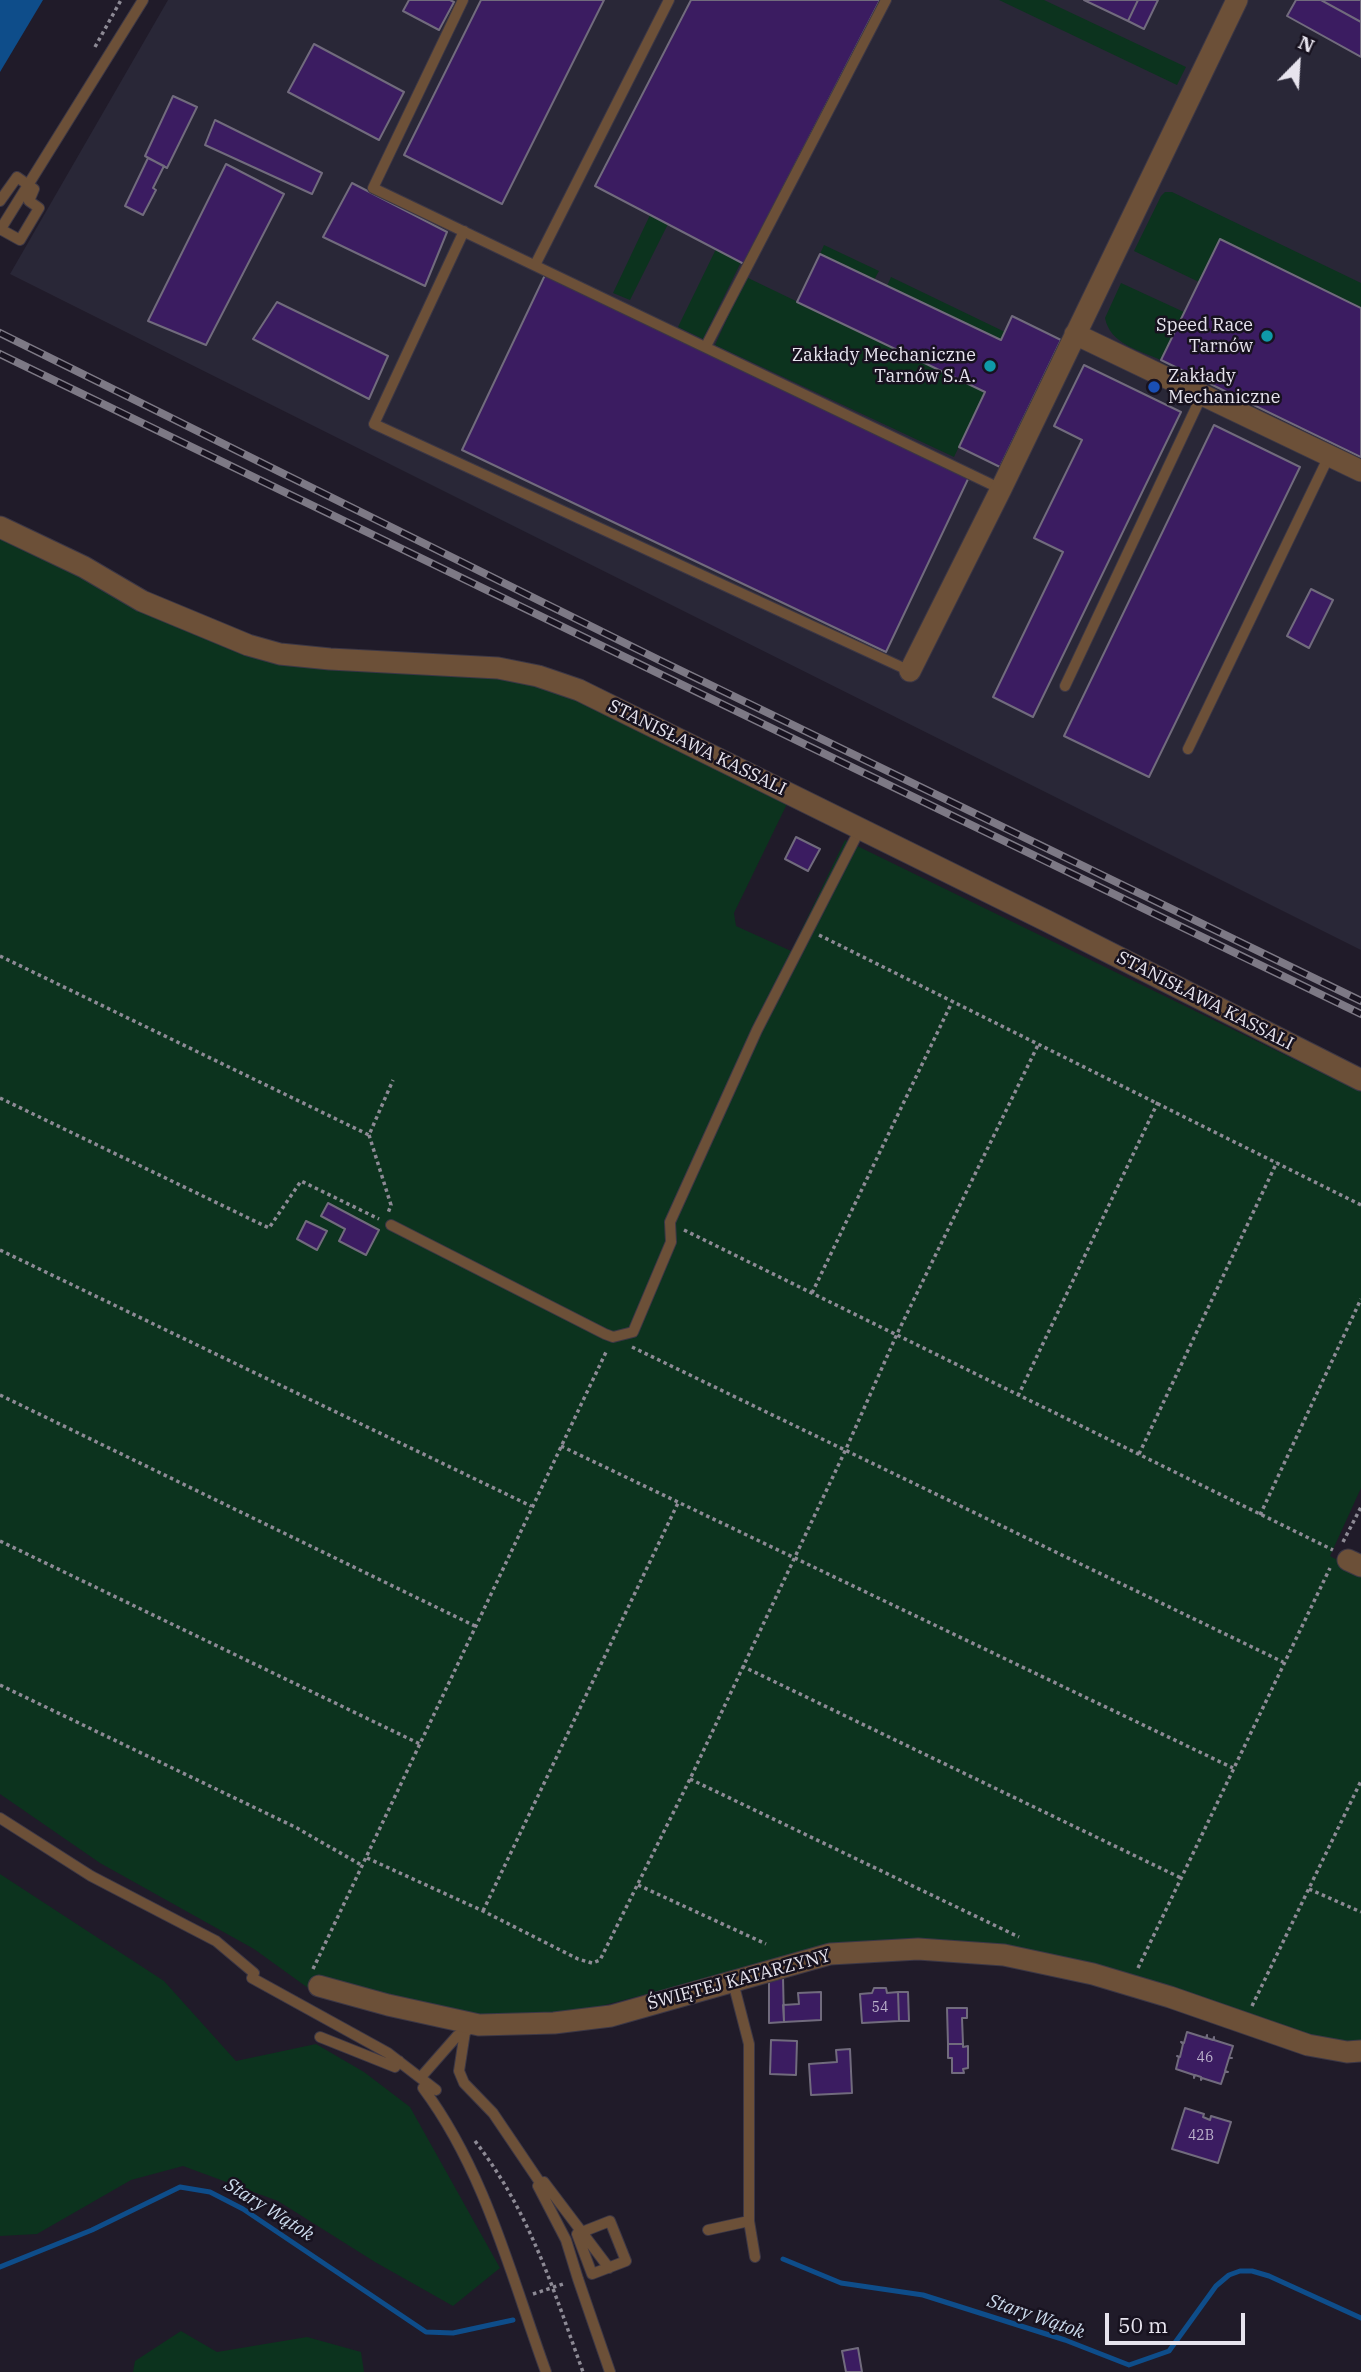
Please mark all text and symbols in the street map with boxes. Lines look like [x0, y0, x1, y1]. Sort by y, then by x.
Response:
north arrow [1263, 28, 1333, 98]
text: N [1295, 30, 1318, 58]
place label: Speed Race Tarnów [1156, 315, 1253, 358]
marker: Speed Race Tarnów [1259, 328, 1275, 344]
place label: Zakłady Mechaniczne Tarnów S.A. [792, 345, 976, 388]
marker: Zakłady Mechaniczne Tarnów S.A. [982, 358, 998, 374]
place label: Zakłady Mechaniczne [1168, 366, 1280, 408]
marker: Zakłady Mechaniczne [1146, 379, 1162, 395]
street label: STANISŁAWA KASSALI [604, 695, 790, 801]
street label: STANISŁAWA KASSALI [1113, 947, 1297, 1055]
street label: ŚWIĘTEJ KATARZYNY [645, 1945, 833, 2015]
house number: 54 [872, 2000, 888, 2016]
house number: 46 [1197, 2050, 1213, 2066]
house number: 42B [1188, 2128, 1214, 2144]
water label: Stary Wątok [220, 2173, 318, 2247]
water label: Stary Wątok [984, 2290, 1088, 2344]
scale bar [1109, 2298, 1249, 2342]
text: 50 m [1118, 2311, 1168, 2339]

